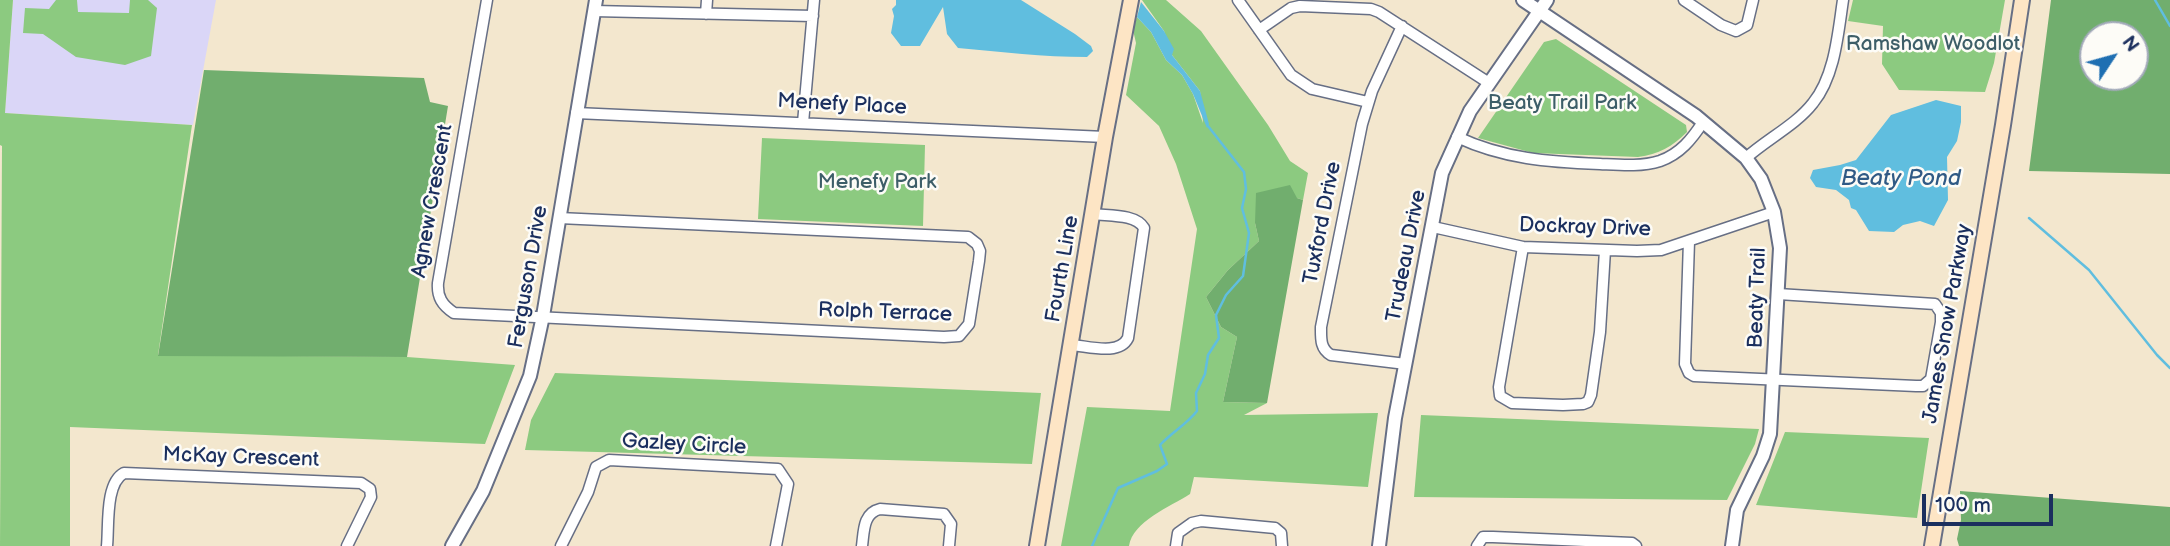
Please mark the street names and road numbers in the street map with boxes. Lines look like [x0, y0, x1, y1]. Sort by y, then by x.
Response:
street label: Menefy Place [777, 89, 907, 121]
street label: Agnew Crescent [407, 122, 459, 280]
street label: Tuxford Drive [1299, 160, 1347, 286]
street label: Trudeau Drive [1382, 188, 1432, 324]
street label: Ferguson Drive [504, 204, 554, 350]
street label: Dockray Drive [1519, 213, 1651, 243]
street label: Fourth Line [1041, 214, 1085, 324]
street label: James Snow Parkway [1918, 222, 1978, 426]
street label: Beaty Trail [1744, 247, 1772, 349]
street label: Rolph Terrace [818, 298, 952, 328]
street label: Gazley Circle [621, 429, 747, 461]
street label: McKay Crescent [162, 443, 320, 473]

